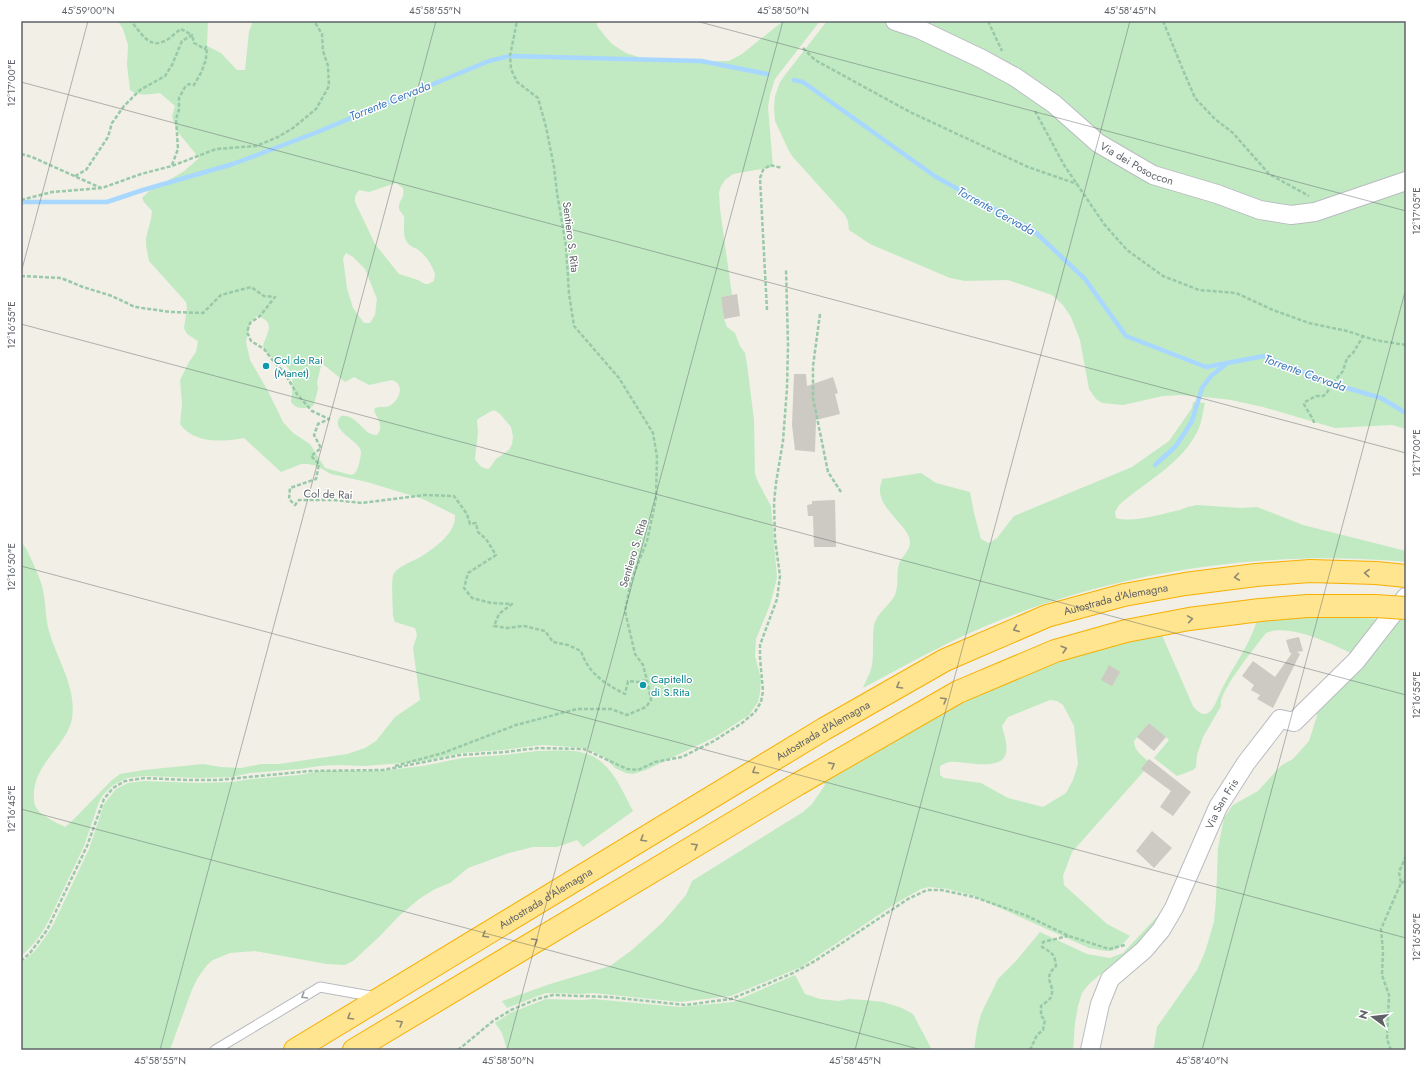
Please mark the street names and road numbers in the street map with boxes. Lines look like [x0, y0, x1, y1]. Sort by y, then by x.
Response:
street label: Via dei Posoccon [1097, 138, 1176, 189]
street label: Sentiero S. Rita [559, 201, 583, 273]
street label: Col de Rai [303, 485, 353, 503]
street label: Sentiero S. Rita [615, 517, 651, 589]
street label: Autostrada d'Alemagna [1062, 579, 1169, 619]
street label: Autostrada d'Alemagna [773, 696, 873, 765]
street label: Via San Fris [1201, 775, 1242, 832]
street label: Autostrada d'Alemagna [496, 863, 595, 933]

